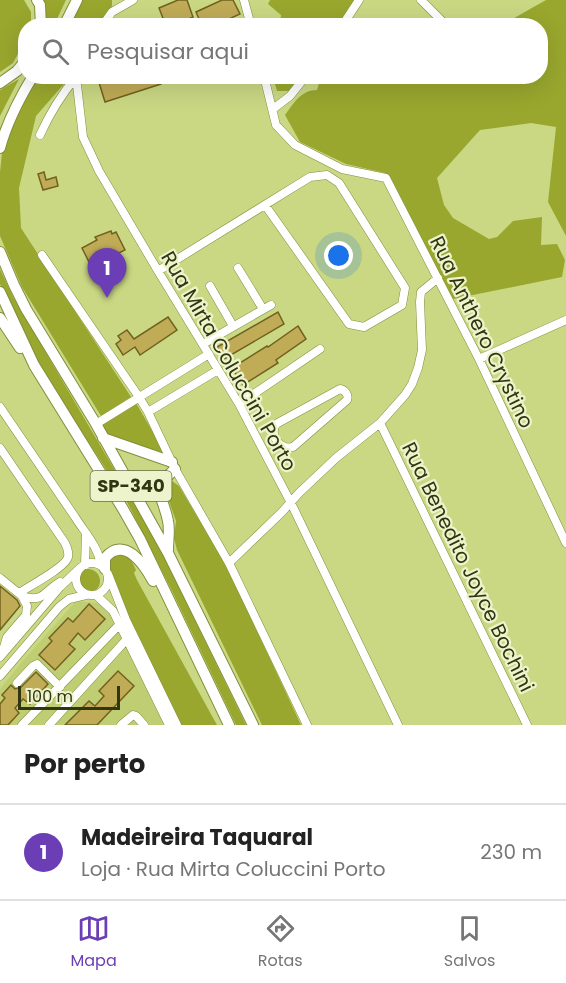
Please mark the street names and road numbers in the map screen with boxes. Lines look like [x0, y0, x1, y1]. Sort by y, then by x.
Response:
street label: Rua Anthero Crystino [423, 231, 541, 433]
street label: Rua Mirta Coluccini Porto [154, 246, 304, 476]
street label: Rua Benedito Joyce Bochini [395, 437, 541, 697]
road number: SP-340 [90, 471, 172, 501]

